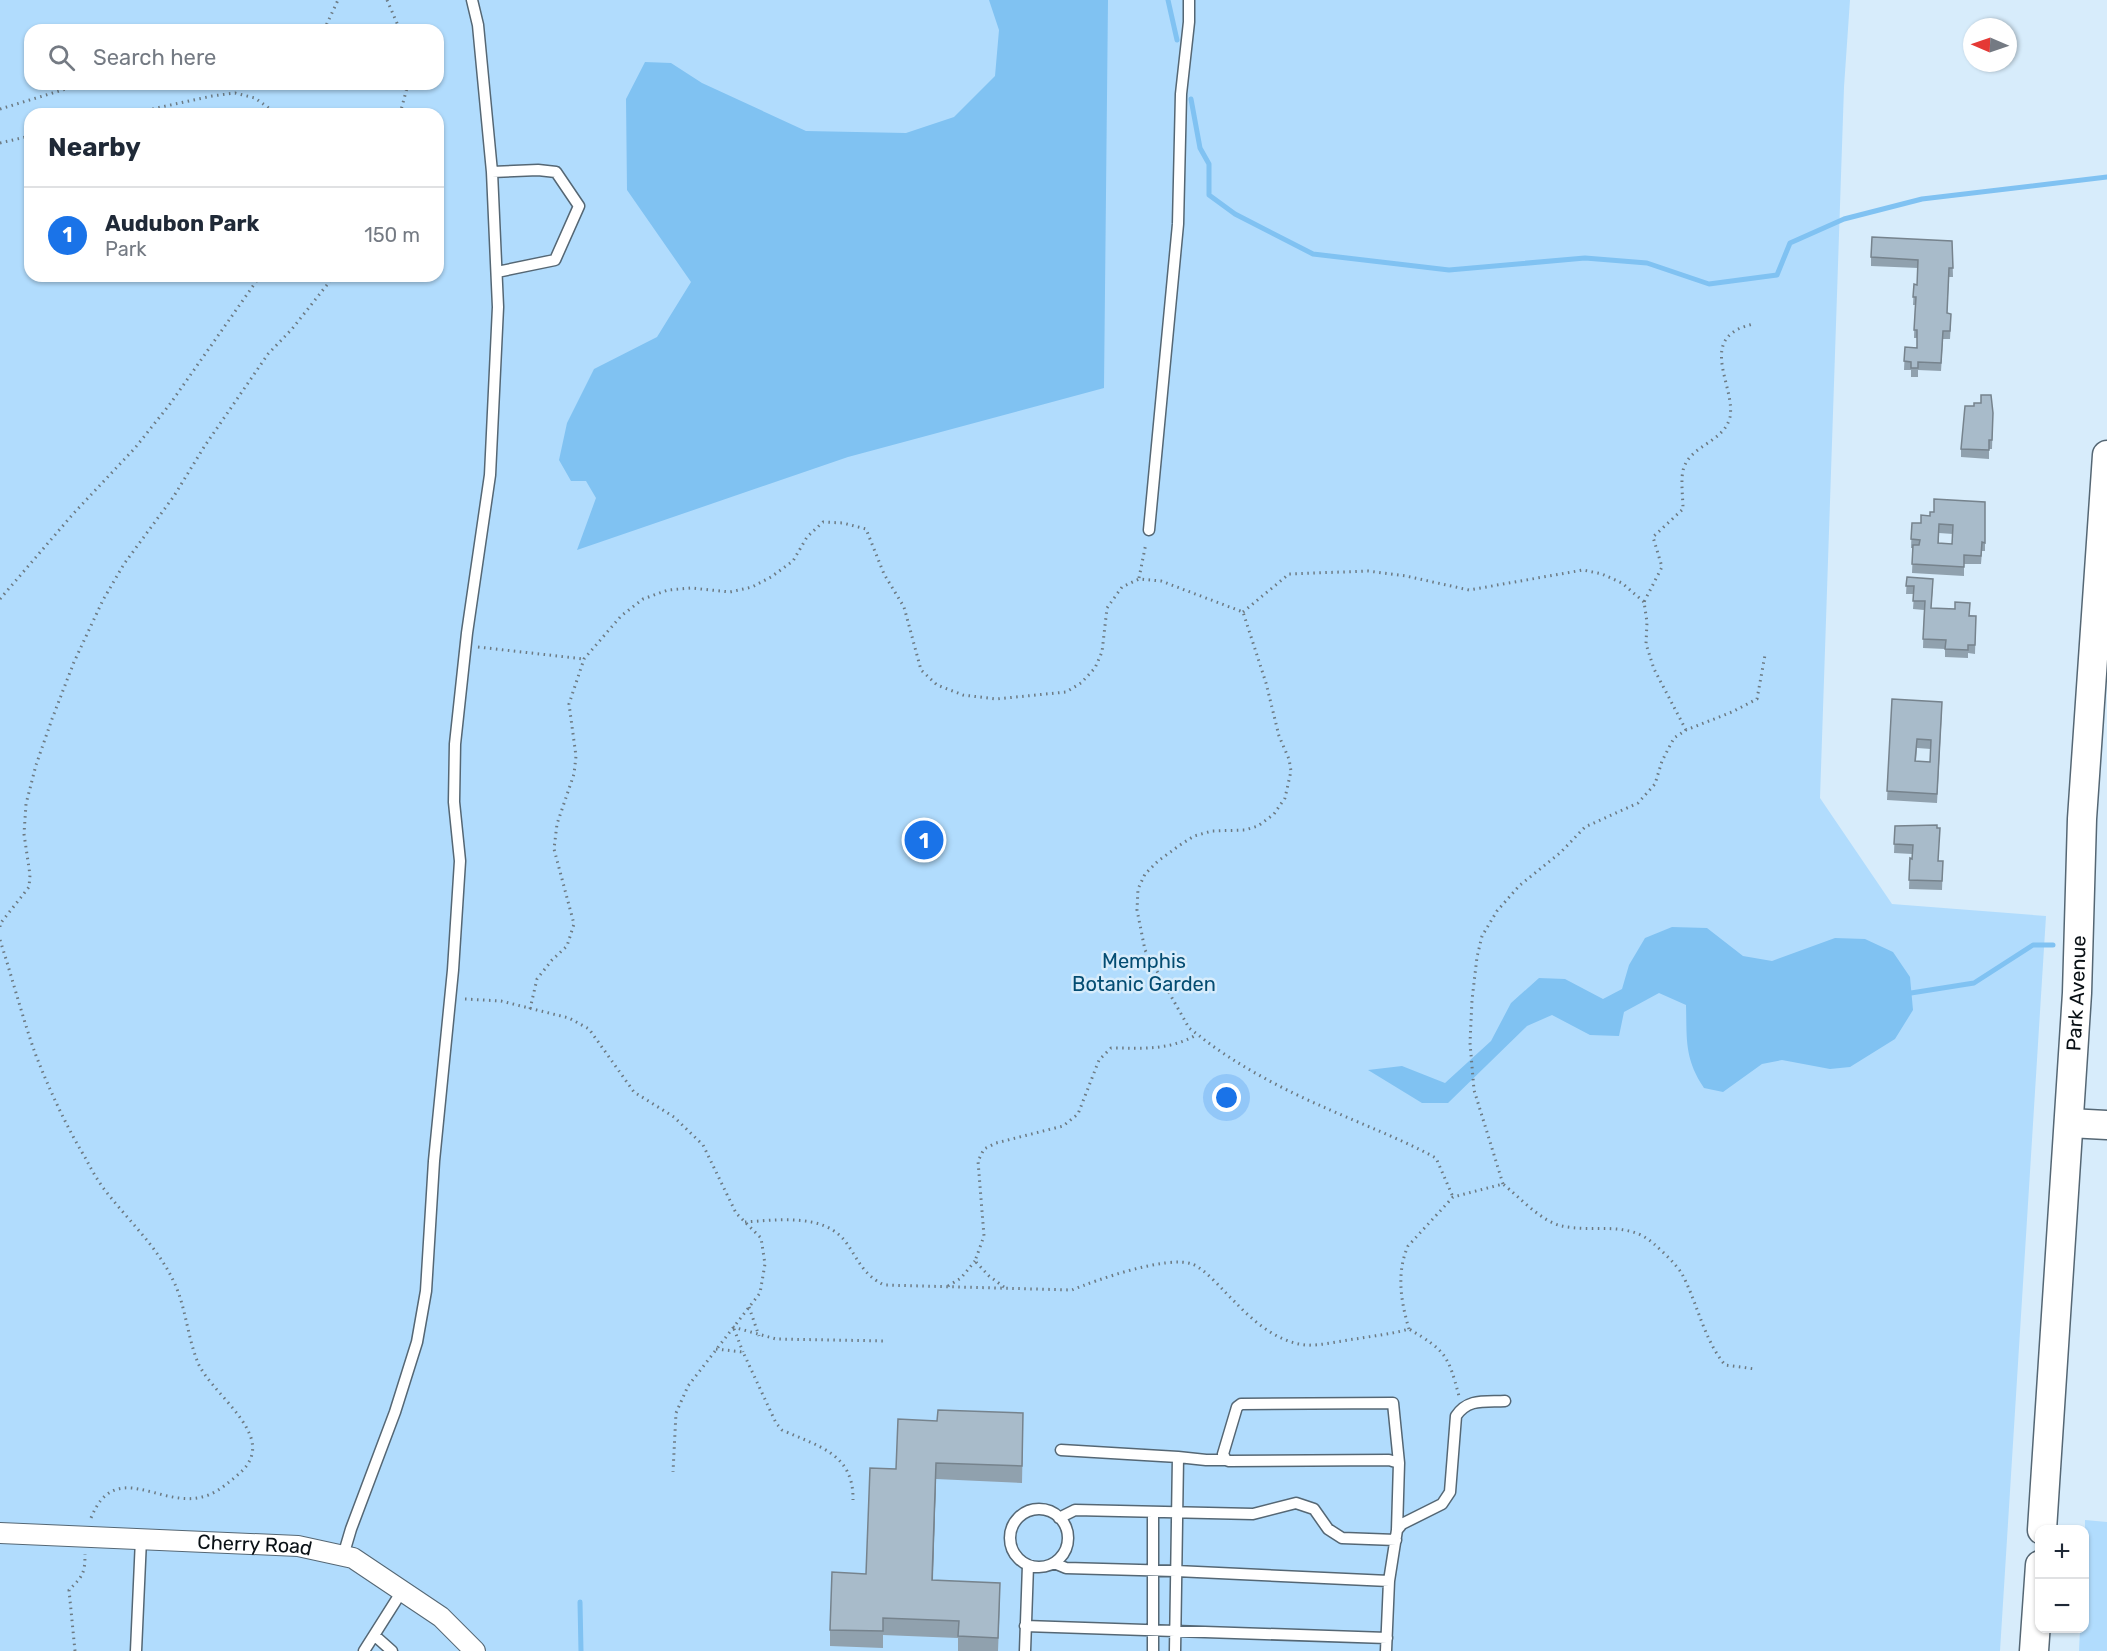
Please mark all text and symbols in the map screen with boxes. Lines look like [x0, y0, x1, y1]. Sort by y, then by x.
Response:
north arrow [1963, 18, 2017, 72]
search box [24, 24, 444, 90]
icon: search [45, 41, 78, 74]
text: Search here [93, 44, 216, 71]
text: Nearby [48, 132, 141, 163]
text: Audubon Park [105, 210, 259, 237]
text: 1 [63, 223, 72, 247]
text: 150 m [364, 223, 420, 247]
text: Park [105, 237, 147, 261]
pin: 1 [904, 818, 944, 862]
street label: Park Avenue [2061, 935, 2091, 1052]
park label: Memphis Botanic Garden [1072, 949, 1216, 996]
your location [1212, 1083, 1241, 1112]
map controls [2035, 1525, 2089, 1633]
button: + [2035, 1525, 2089, 1579]
street label: Cherry Road [197, 1530, 314, 1561]
button: − [2035, 1579, 2089, 1633]

